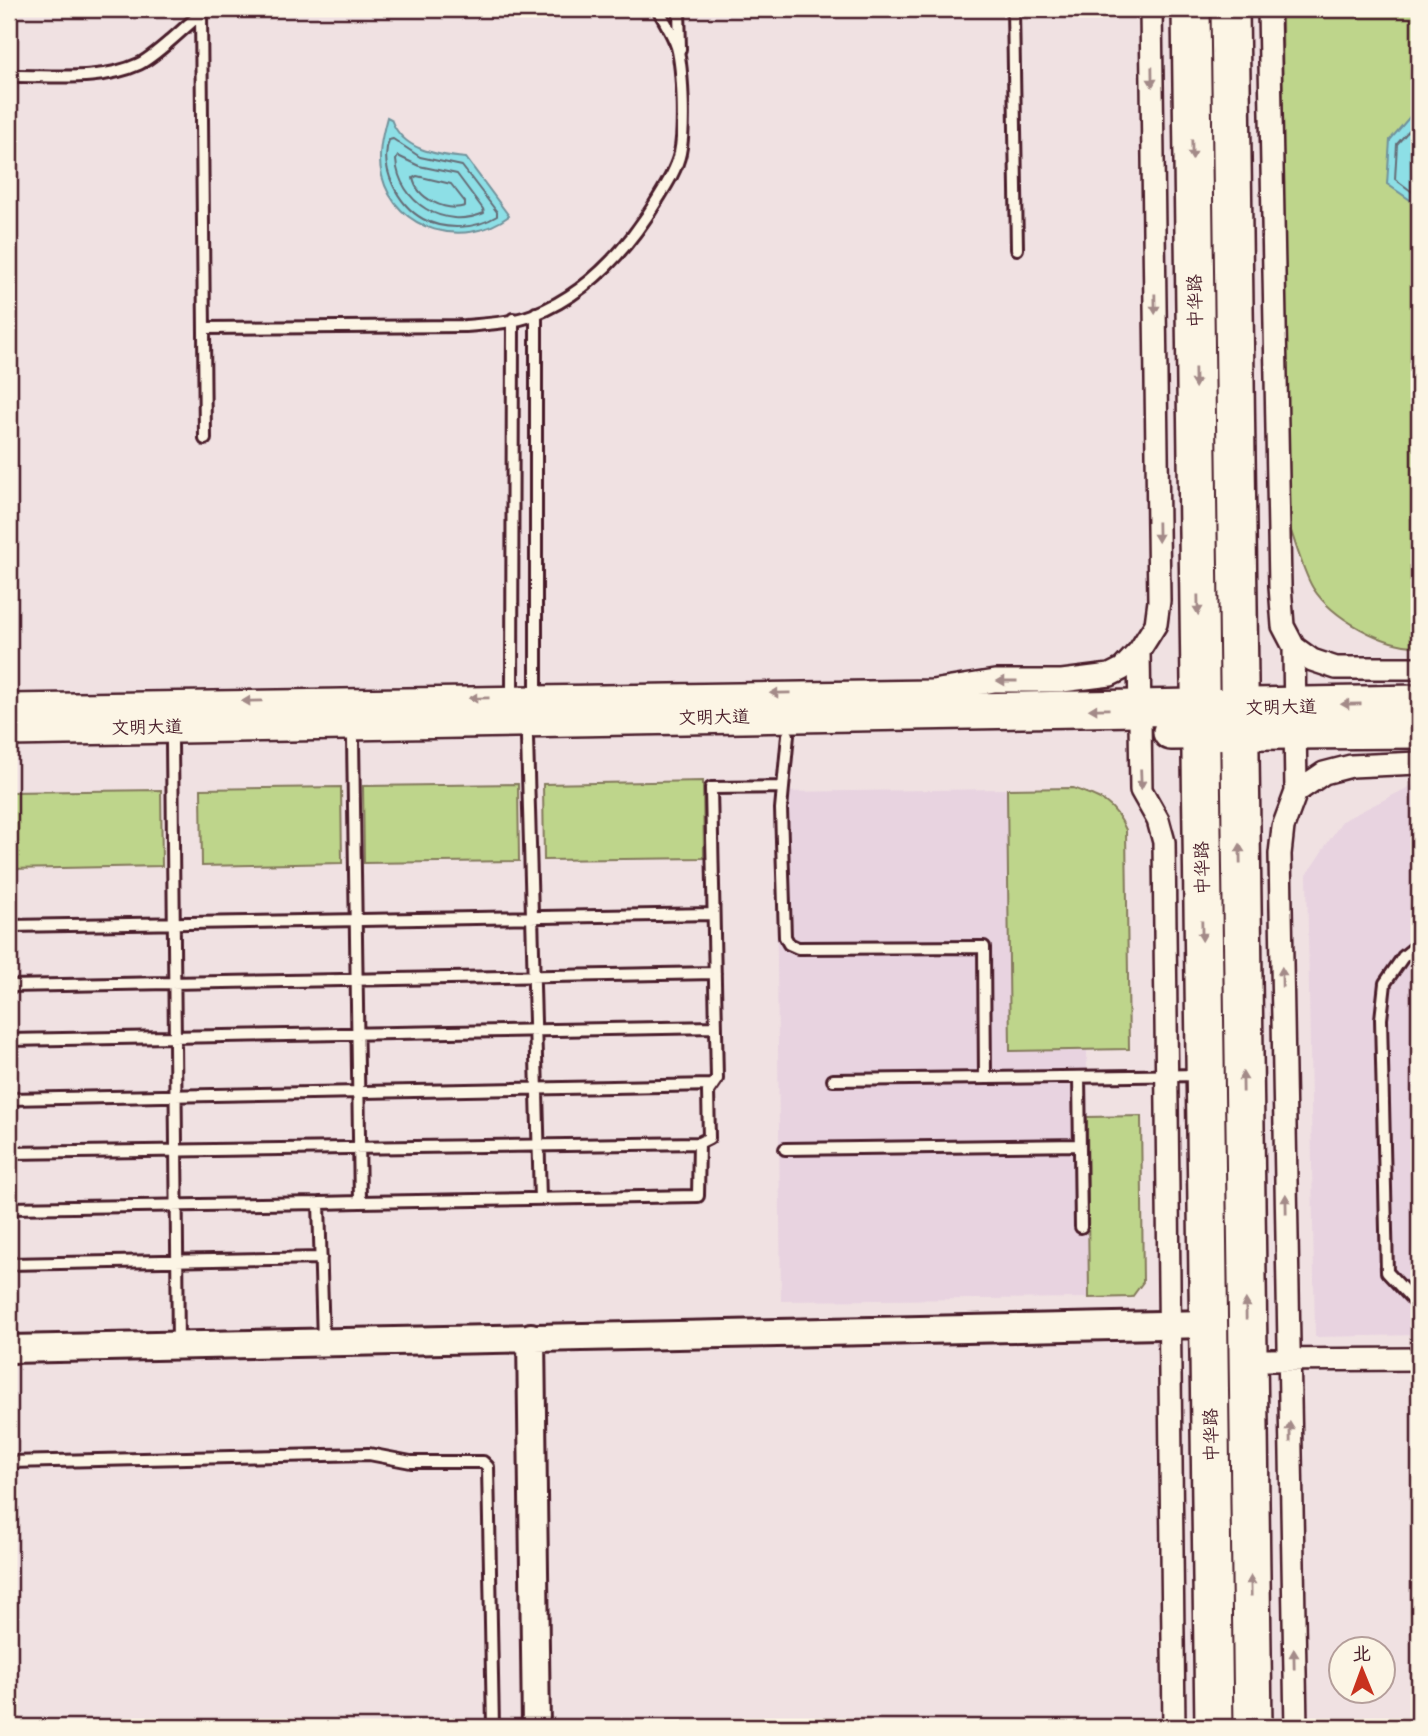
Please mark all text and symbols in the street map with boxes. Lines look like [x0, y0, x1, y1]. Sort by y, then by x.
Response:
one-way arrow [1146, 66, 1158, 88]
one-way arrow [1187, 140, 1198, 162]
street label: 中华路 [1182, 274, 1206, 328]
one-way arrow [1149, 294, 1161, 316]
one-way arrow [1189, 367, 1201, 389]
one-way arrow [1152, 521, 1164, 543]
one-way arrow [1192, 595, 1204, 617]
one-way arrow [996, 675, 1018, 687]
one-way arrow [769, 688, 791, 699]
one-way arrow [468, 692, 490, 704]
street label: 文明大道 [1245, 693, 1317, 719]
one-way arrow [241, 695, 263, 707]
one-way arrow [1340, 698, 1362, 710]
street label: 文明大道 [678, 703, 750, 729]
one-way arrow [1088, 703, 1110, 715]
street label: 文明大道 [111, 713, 183, 739]
one-way arrow [1135, 768, 1146, 790]
street label: 中华路 [1189, 841, 1213, 895]
one-way arrow [1234, 843, 1246, 865]
one-way arrow [1196, 920, 1208, 942]
one-way arrow [1276, 965, 1288, 987]
one-way arrow [1237, 1070, 1249, 1092]
one-way arrow [1280, 1193, 1292, 1215]
one-way arrow [1241, 1298, 1252, 1320]
street label: 中华路 [1198, 1408, 1222, 1462]
one-way arrow [1284, 1420, 1296, 1442]
one-way arrow [1245, 1574, 1257, 1596]
north arrow [1326, 1634, 1396, 1704]
text: 北 [1352, 1640, 1371, 1665]
one-way arrow [1289, 1648, 1300, 1670]

